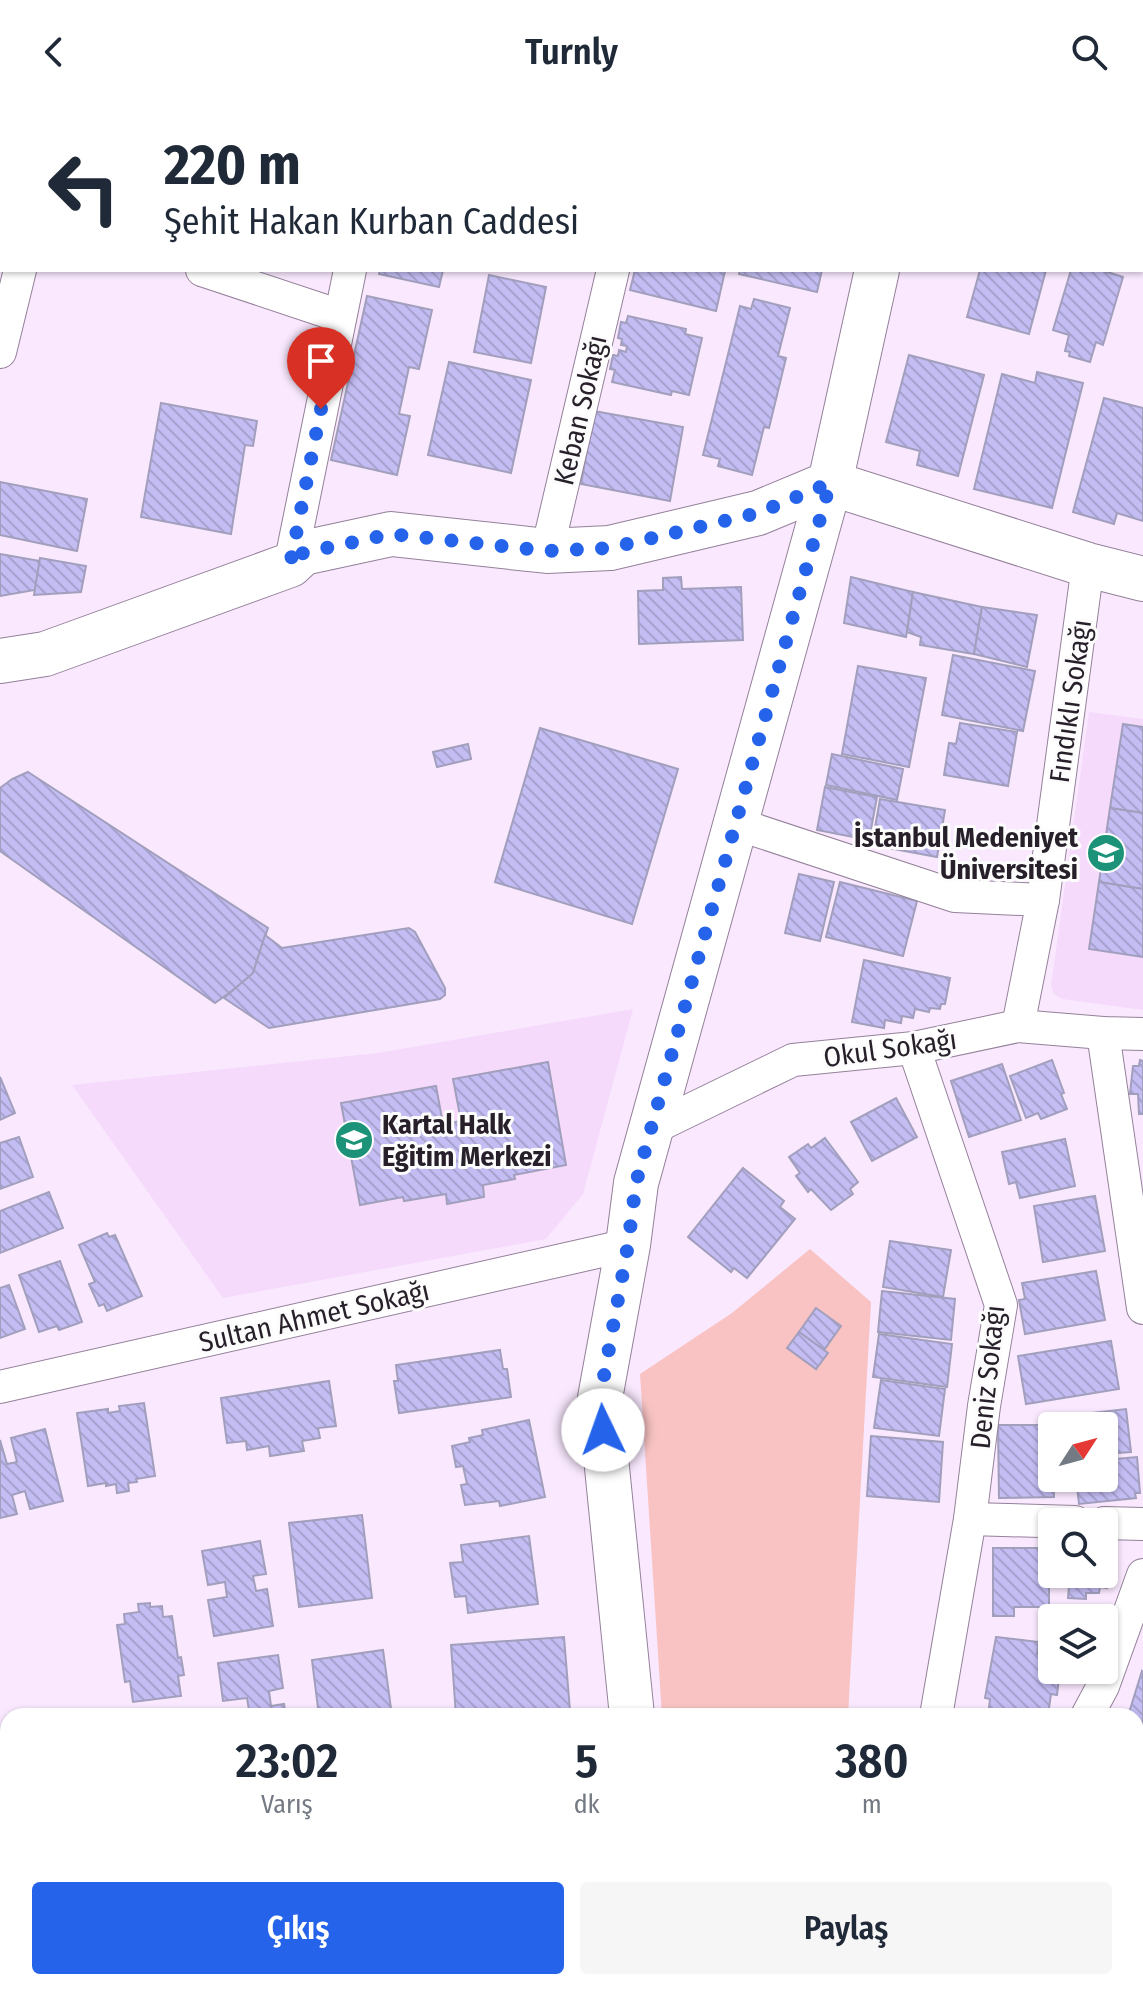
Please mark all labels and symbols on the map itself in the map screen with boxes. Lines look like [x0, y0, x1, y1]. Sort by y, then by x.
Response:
pin [287, 327, 355, 409]
street label: Keban Sokağı [547, 332, 614, 488]
street label: Fındıklı Sokağı [1043, 618, 1098, 785]
place label: İstanbul Medeniyet Üniversitesi [854, 821, 1079, 886]
school or university icon: İstanbul Medeniyet Üniversitesi [1085, 832, 1127, 874]
street label: Okul Sokağı [821, 1023, 959, 1074]
place label: Kartal Halk Eğitim Merkezi [382, 1108, 552, 1173]
school or university icon: Kartal Halk Eğitim Merkezi [333, 1119, 375, 1161]
street label: Sultan Ahmet Sokağı [196, 1274, 433, 1359]
street label: Deniz Sokağı [964, 1303, 1011, 1451]
position arrow [561, 1388, 645, 1472]
north arrow [1038, 1412, 1118, 1492]

